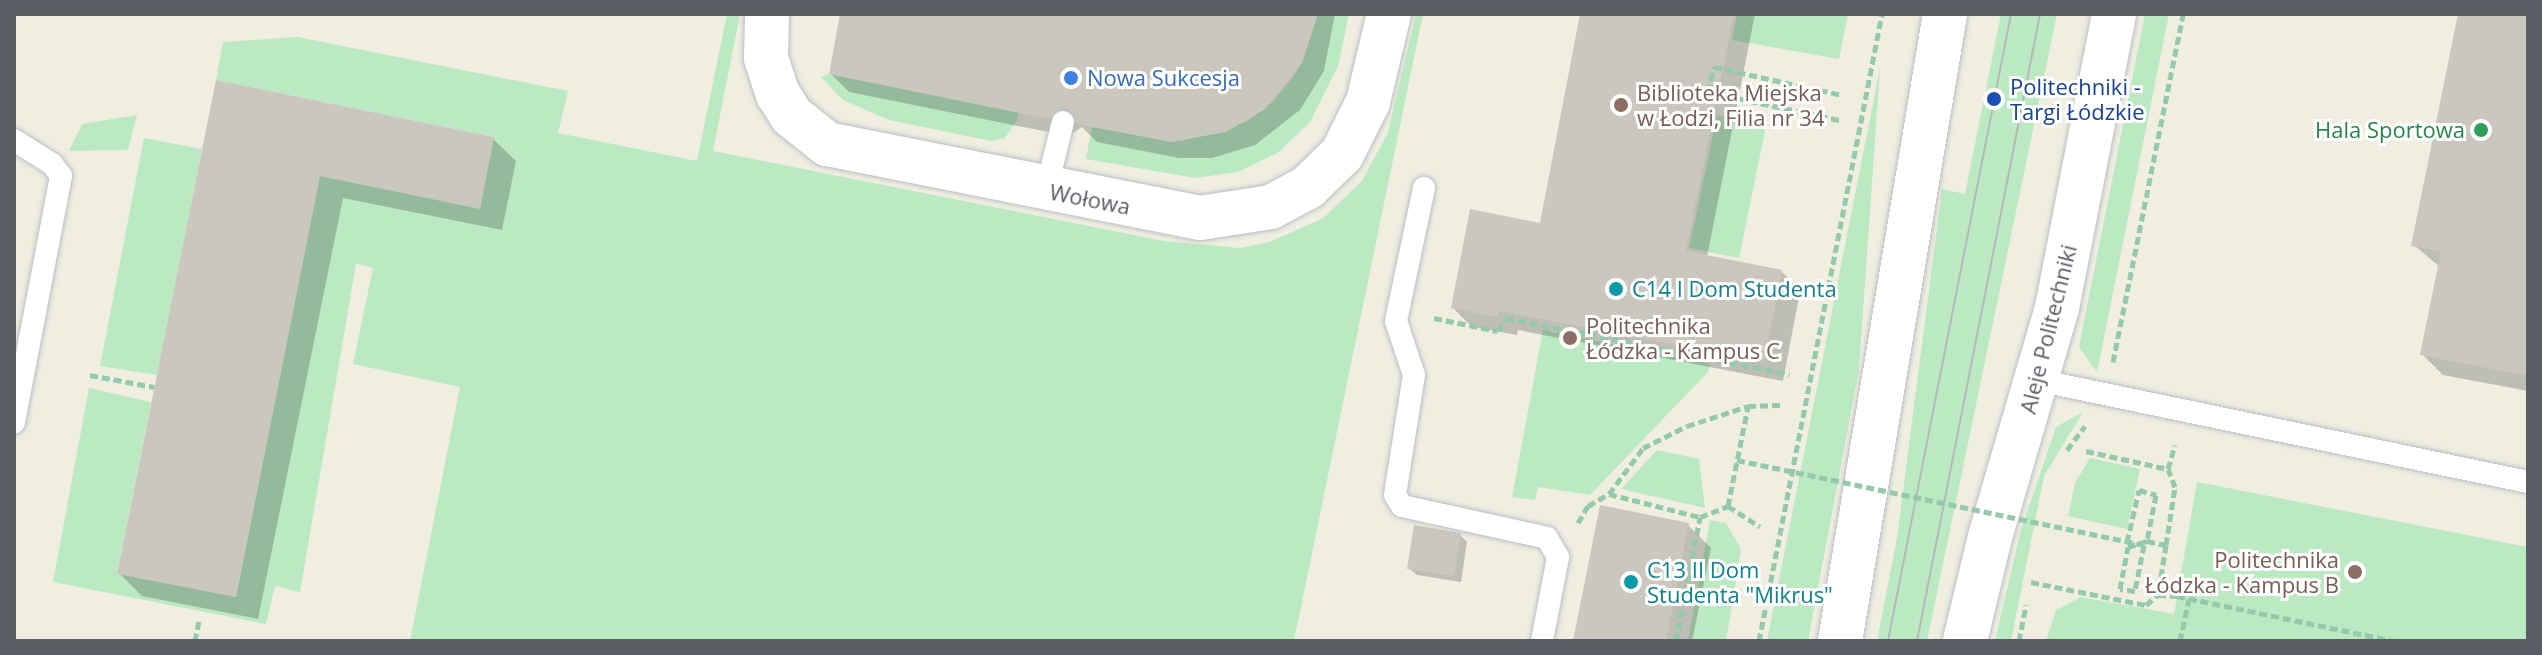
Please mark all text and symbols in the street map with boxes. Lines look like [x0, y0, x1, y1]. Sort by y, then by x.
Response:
place label: Nowa Sukcesja [1087, 65, 1240, 91]
marker: Nowa Sukcesja [1062, 69, 1080, 87]
place label: Politechniki - Targi Łódzkie [2010, 73, 2145, 124]
place label: Biblioteka Miejska w Łodzi, Filia nr 34 [1637, 79, 1825, 130]
marker: Politechniki - Targi Łódzkie [1985, 90, 2003, 108]
marker: Biblioteka Miejska w Łodzi, Filia nr 34 [1612, 96, 1630, 114]
place label: Hala Sportowa [2315, 117, 2465, 143]
marker: Hala Sportowa [2472, 121, 2490, 139]
street label: Wołowa [1047, 178, 1133, 220]
street label: Aleje Politechniki [2014, 242, 2082, 416]
place label: C14 I Dom Studenta [1632, 276, 1837, 302]
marker: C14 I Dom Studenta [1607, 280, 1625, 298]
place label: Politechnika Łódzka - Kampus C [1586, 312, 1780, 364]
marker: Politechnika Łódzka - Kampus C [1561, 329, 1579, 347]
place label: Politechnika Łódzka - Kampus B [2145, 546, 2339, 598]
place label: C13 II Dom Studenta "Mikrus" [1647, 556, 1833, 608]
marker: Politechnika Łódzka - Kampus B [2346, 563, 2364, 581]
marker: C13 II Dom Studenta "Mikrus" [1622, 573, 1640, 591]

